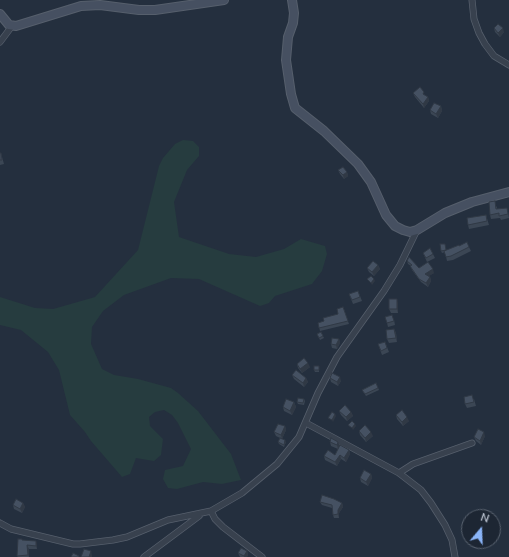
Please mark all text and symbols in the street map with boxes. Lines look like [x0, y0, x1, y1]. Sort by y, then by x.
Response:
north arrow [461, 509, 501, 549]
text: N [478, 510, 491, 527]

